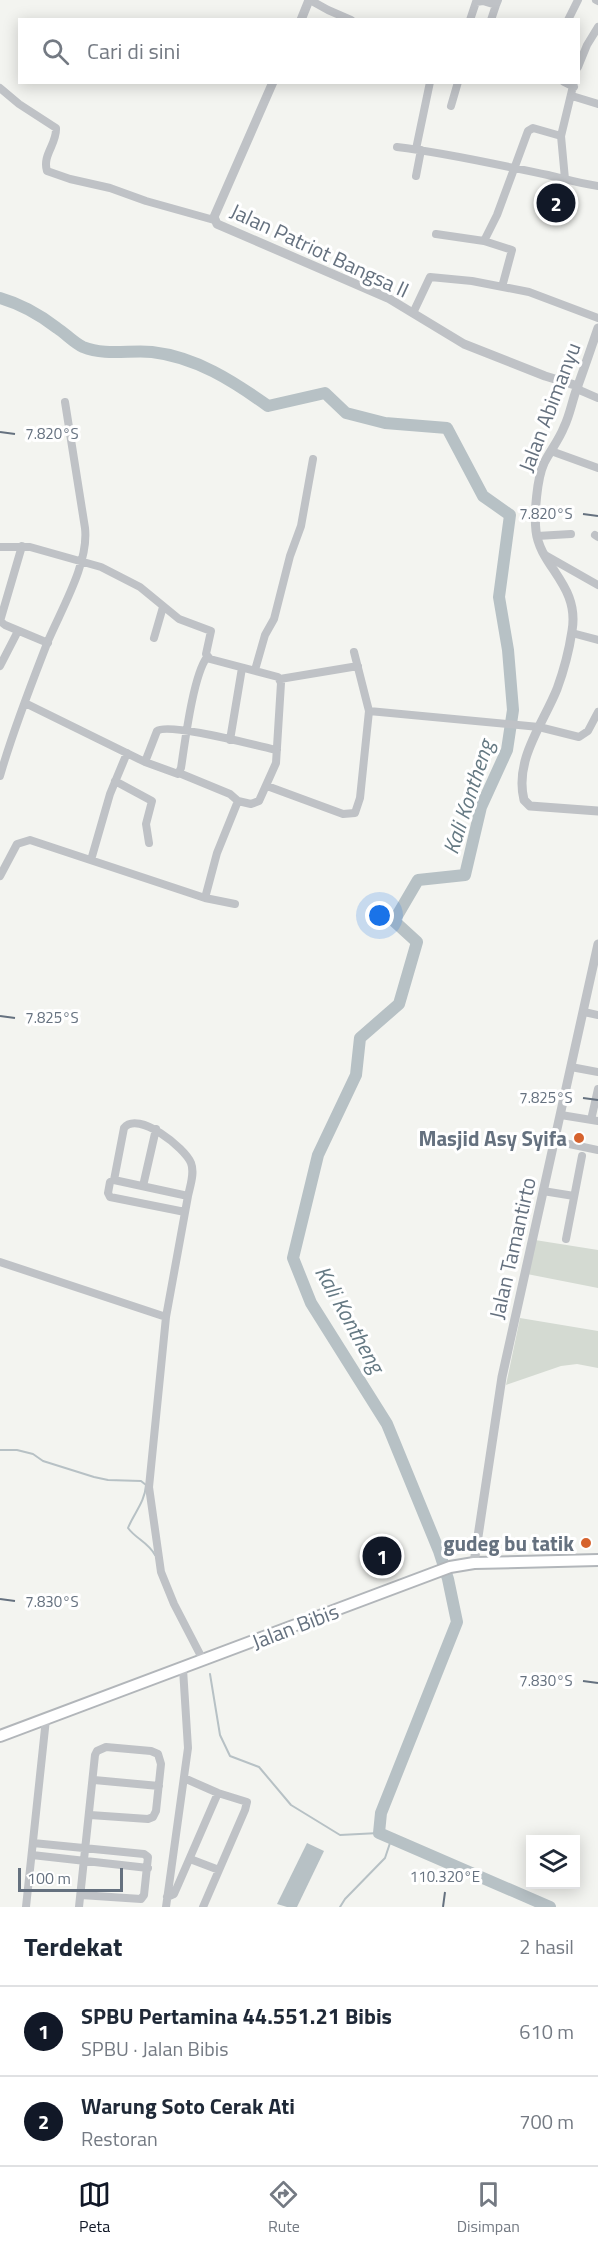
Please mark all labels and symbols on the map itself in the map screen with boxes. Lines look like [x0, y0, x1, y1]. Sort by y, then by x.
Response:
pin: 2 [536, 180, 576, 226]
street label: Jalan Patriot Bangsa II [225, 195, 415, 305]
street label: Jalan Abimanyu [510, 338, 588, 476]
text: 7.820°S [25, 422, 79, 445]
text: 7.820°S [519, 502, 573, 525]
water label: Kali Kontheng [434, 733, 503, 858]
your location [365, 901, 394, 930]
text: 7.825°S [25, 1006, 79, 1029]
text: 7.825°S [519, 1086, 573, 1109]
place label: Masjid Asy Syifa [418, 1122, 567, 1154]
marker: Masjid Asy Syifa [572, 1131, 586, 1145]
street label: Jalan Tamantirto [480, 1174, 544, 1322]
water label: Kali Kontheng [306, 1259, 395, 1381]
place label: gudeg bu tatik [443, 1527, 574, 1559]
pin: 1 [362, 1534, 401, 1578]
marker: gudeg bu tatik [579, 1536, 593, 1550]
text: 7.830°S [25, 1590, 79, 1613]
street label: Jalan Bibis [247, 1595, 343, 1657]
text: 7.830°S [519, 1669, 573, 1692]
scale bar [18, 1865, 123, 1892]
text: 110.320°E [410, 1865, 480, 1888]

